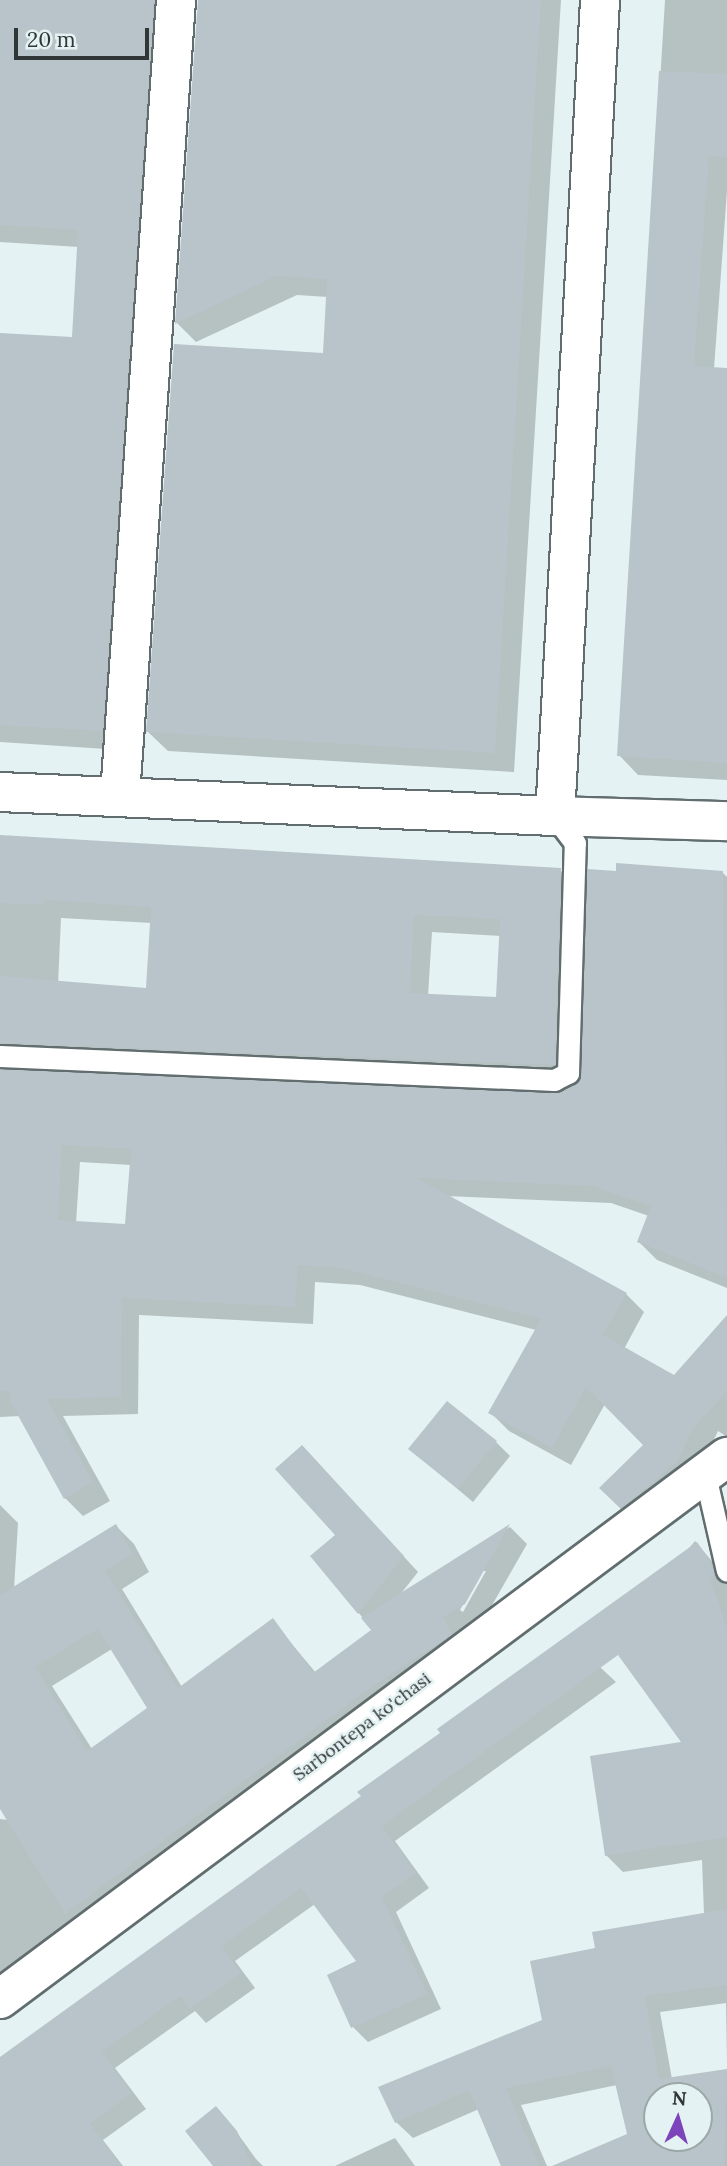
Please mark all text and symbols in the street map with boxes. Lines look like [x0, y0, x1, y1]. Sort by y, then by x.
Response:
scale bar [18, 14, 152, 58]
text: 20 m [27, 26, 76, 53]
street label: Sarbontepa ko'chasi [289, 1668, 435, 1786]
north arrow [643, 2082, 713, 2152]
text: N [671, 2086, 687, 2111]

